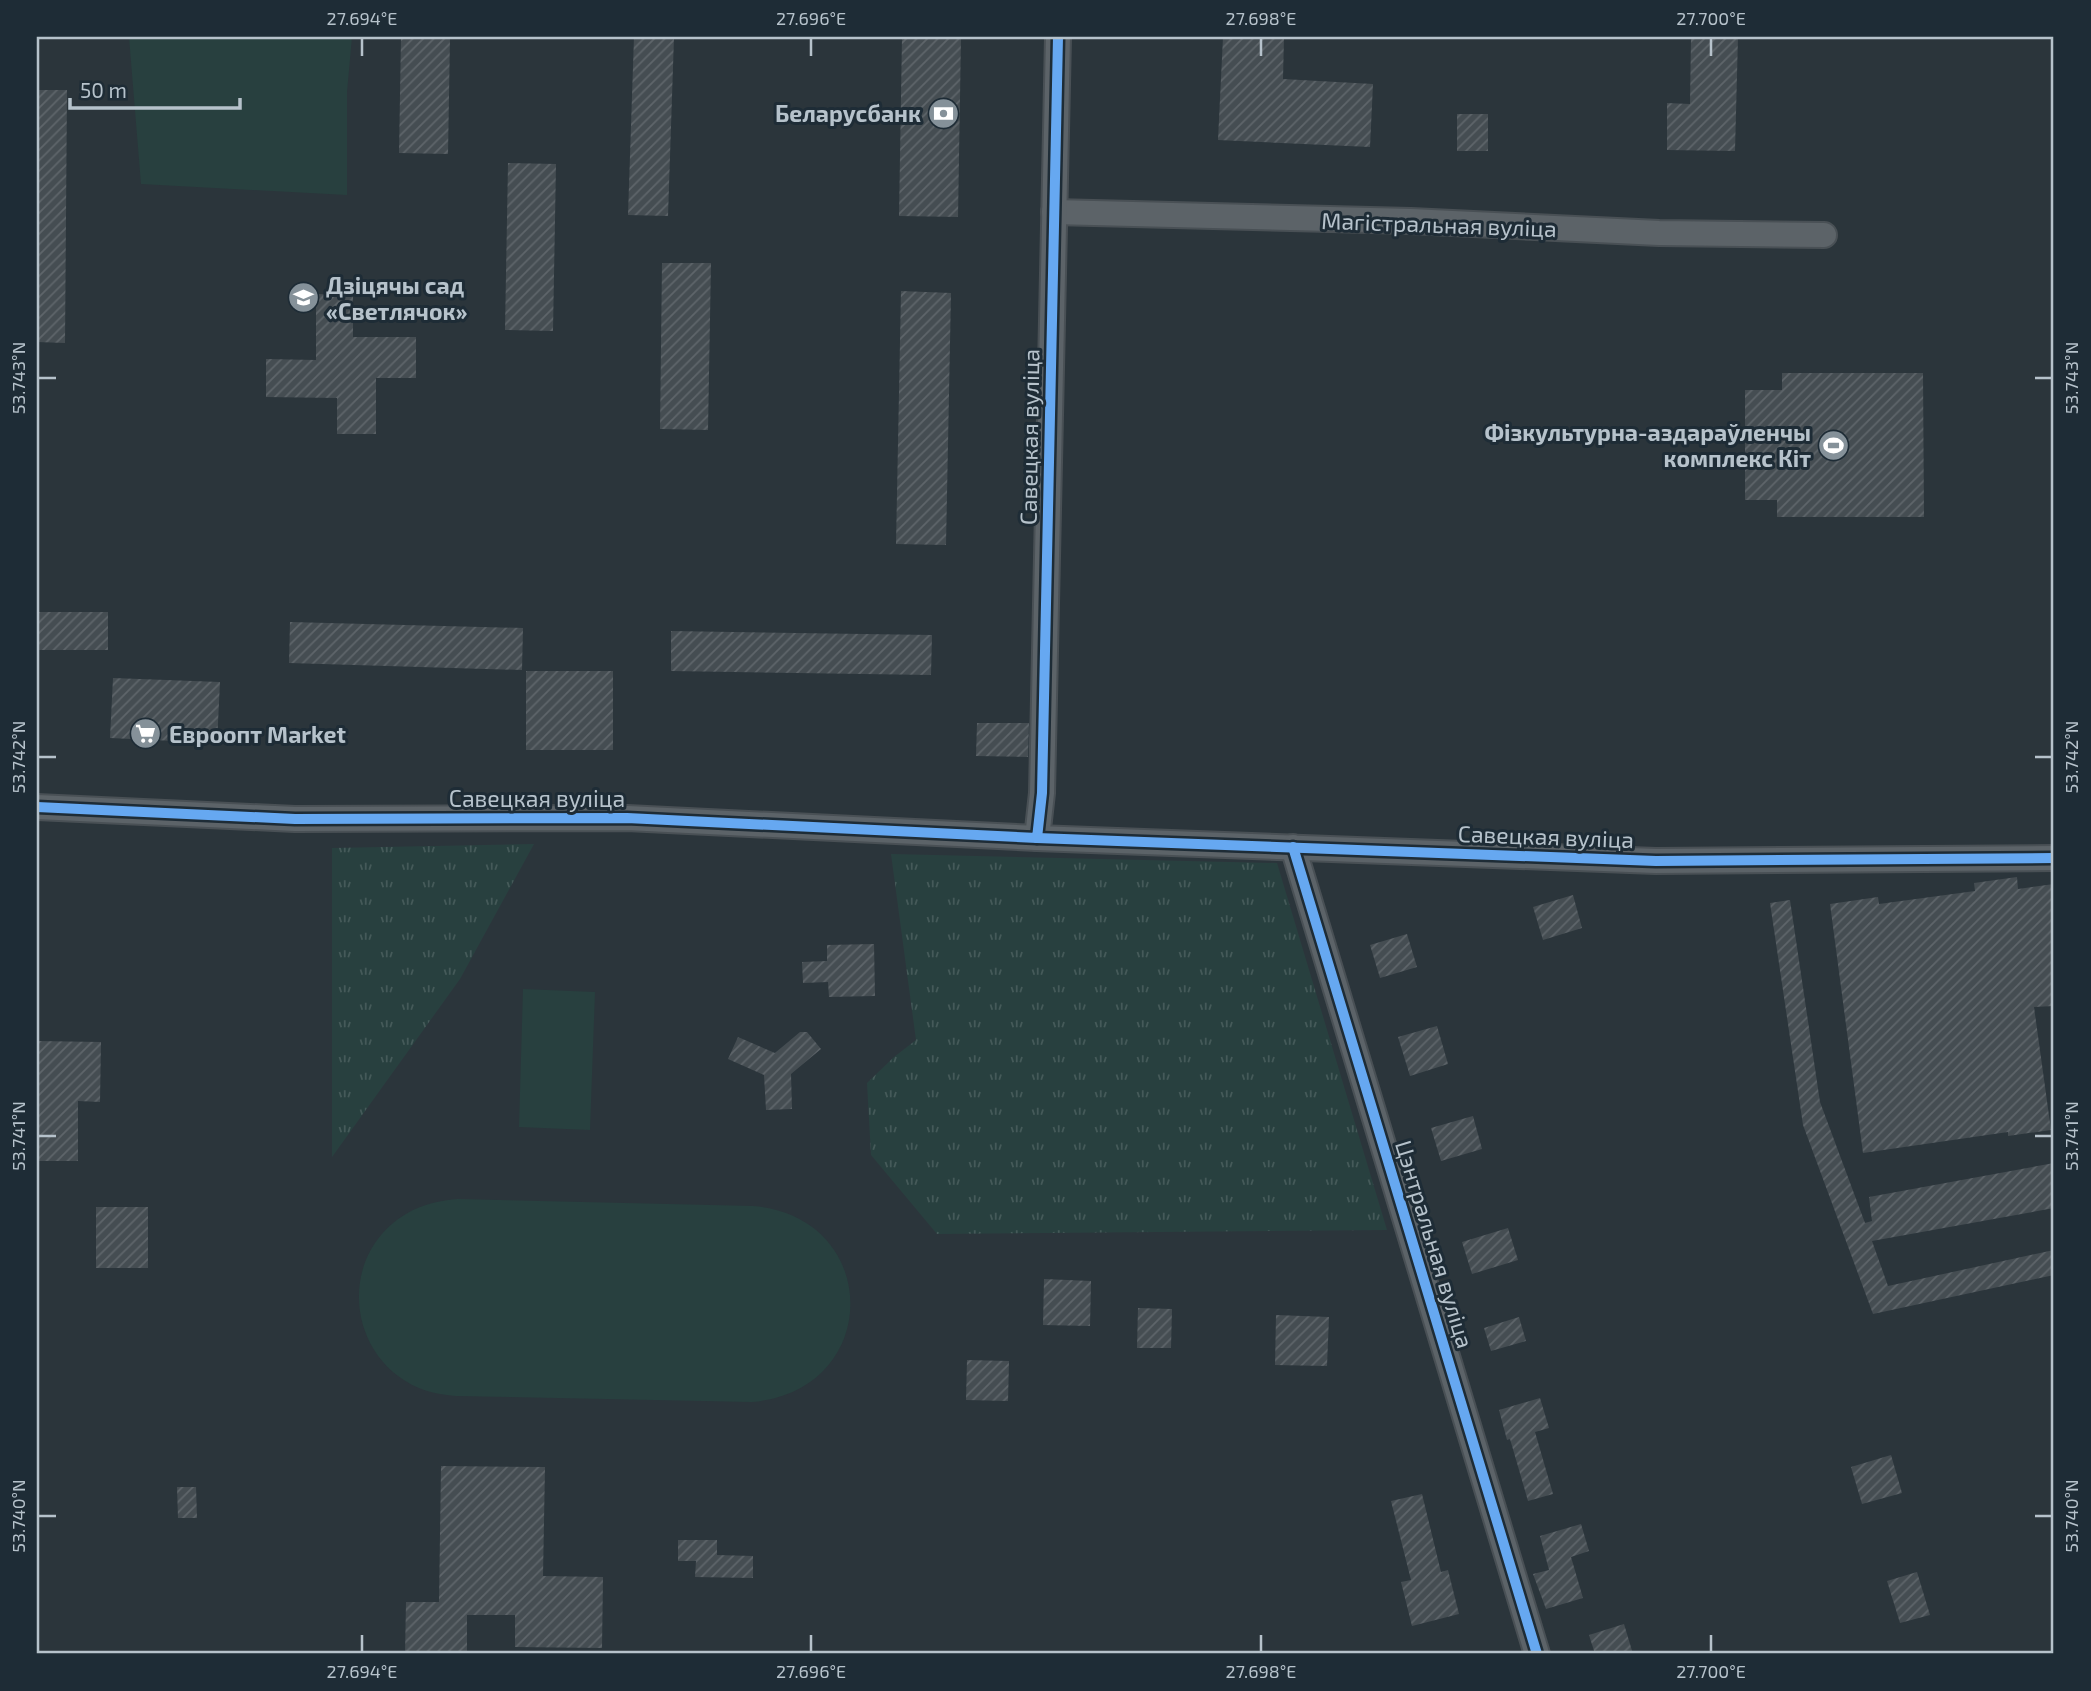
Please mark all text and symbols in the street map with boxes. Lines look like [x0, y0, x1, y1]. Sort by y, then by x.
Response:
text: 27.694°E [327, 7, 397, 29]
text: 27.696°E [776, 7, 846, 29]
text: 27.698°E [1226, 7, 1296, 29]
text: 27.700°E [1676, 7, 1746, 29]
scale bar [70, 66, 240, 110]
text: 50 m [80, 77, 127, 102]
bank icon: Беларусбанк [927, 96, 961, 130]
place label: Беларусбанк [775, 99, 921, 127]
street label: Магістральная вуліца [1321, 206, 1557, 243]
place label: Дзіцячы сад «Светлячок» [326, 271, 468, 325]
school or university icon: Дзіцячы сад «Светлячок» [286, 281, 320, 315]
text: 53.743°N [7, 342, 29, 414]
text: 53.743°N [2060, 342, 2082, 414]
street label: Савецкая вуліца [1013, 349, 1046, 525]
place label: Фізкультурна-аздараўленчы комплекс Кіт [1484, 418, 1811, 472]
sports icon: Фізкультурна-аздараўленчы комплекс Кіт [1817, 428, 1851, 462]
supermarket icon: Евроопт Market [129, 717, 163, 751]
place label: Евроопт Market [169, 720, 346, 748]
text: 53.742°N [7, 721, 29, 793]
text: 53.742°N [2060, 721, 2082, 793]
street label: Савецкая вуліца [449, 784, 625, 813]
street label: Савецкая вуліца [1457, 819, 1635, 854]
text: 53.741°N [7, 1101, 29, 1171]
text: 53.741°N [2060, 1101, 2082, 1171]
street label: Цэнтральная вуліца [1389, 1137, 1480, 1352]
text: 53.740°N [7, 1479, 29, 1553]
text: 53.740°N [2060, 1479, 2082, 1553]
text: 27.694°E [327, 1660, 397, 1682]
text: 27.696°E [776, 1660, 846, 1682]
text: 27.698°E [1226, 1660, 1296, 1682]
text: 27.700°E [1676, 1660, 1746, 1682]

